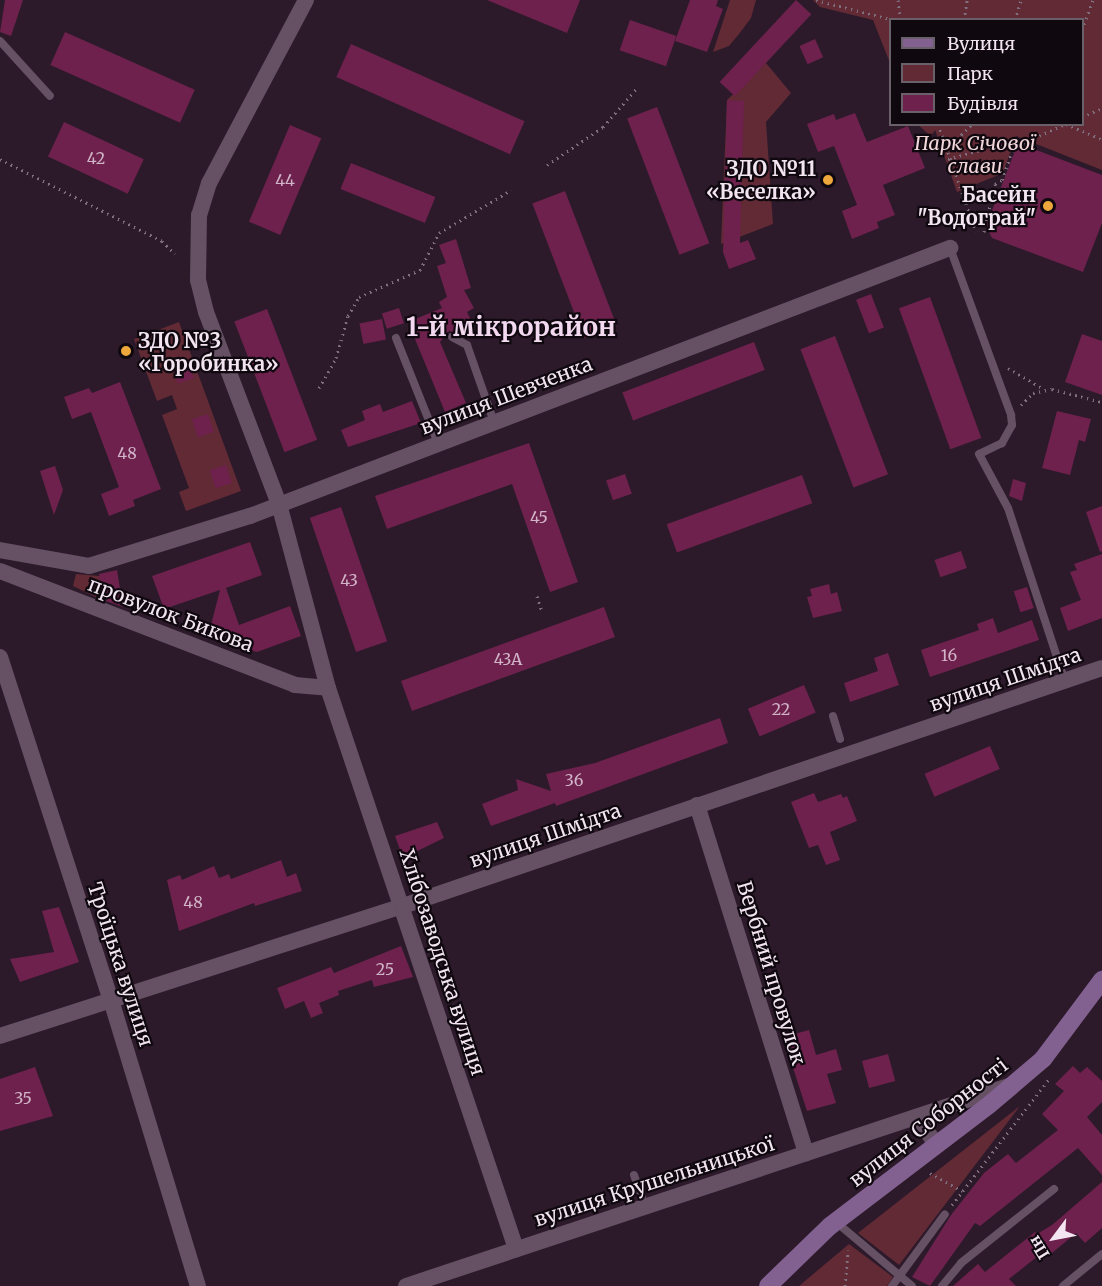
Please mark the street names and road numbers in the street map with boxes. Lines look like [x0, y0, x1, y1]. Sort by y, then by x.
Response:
street label: вулиця Шевченка [417, 351, 595, 439]
street label: провулок Бикова [85, 571, 257, 657]
street label: вулиця Шмідта [926, 642, 1084, 716]
street label: вулиця Шмідта [466, 798, 624, 872]
street label: Хлібозаводська вулиця [395, 846, 491, 1078]
street label: Вербний провулок [733, 878, 811, 1068]
street label: Троїцька вулиця [83, 879, 159, 1049]
street label: вулиця Соборності [844, 1053, 1012, 1191]
street label: вулиця Крушельницької [531, 1131, 777, 1231]

